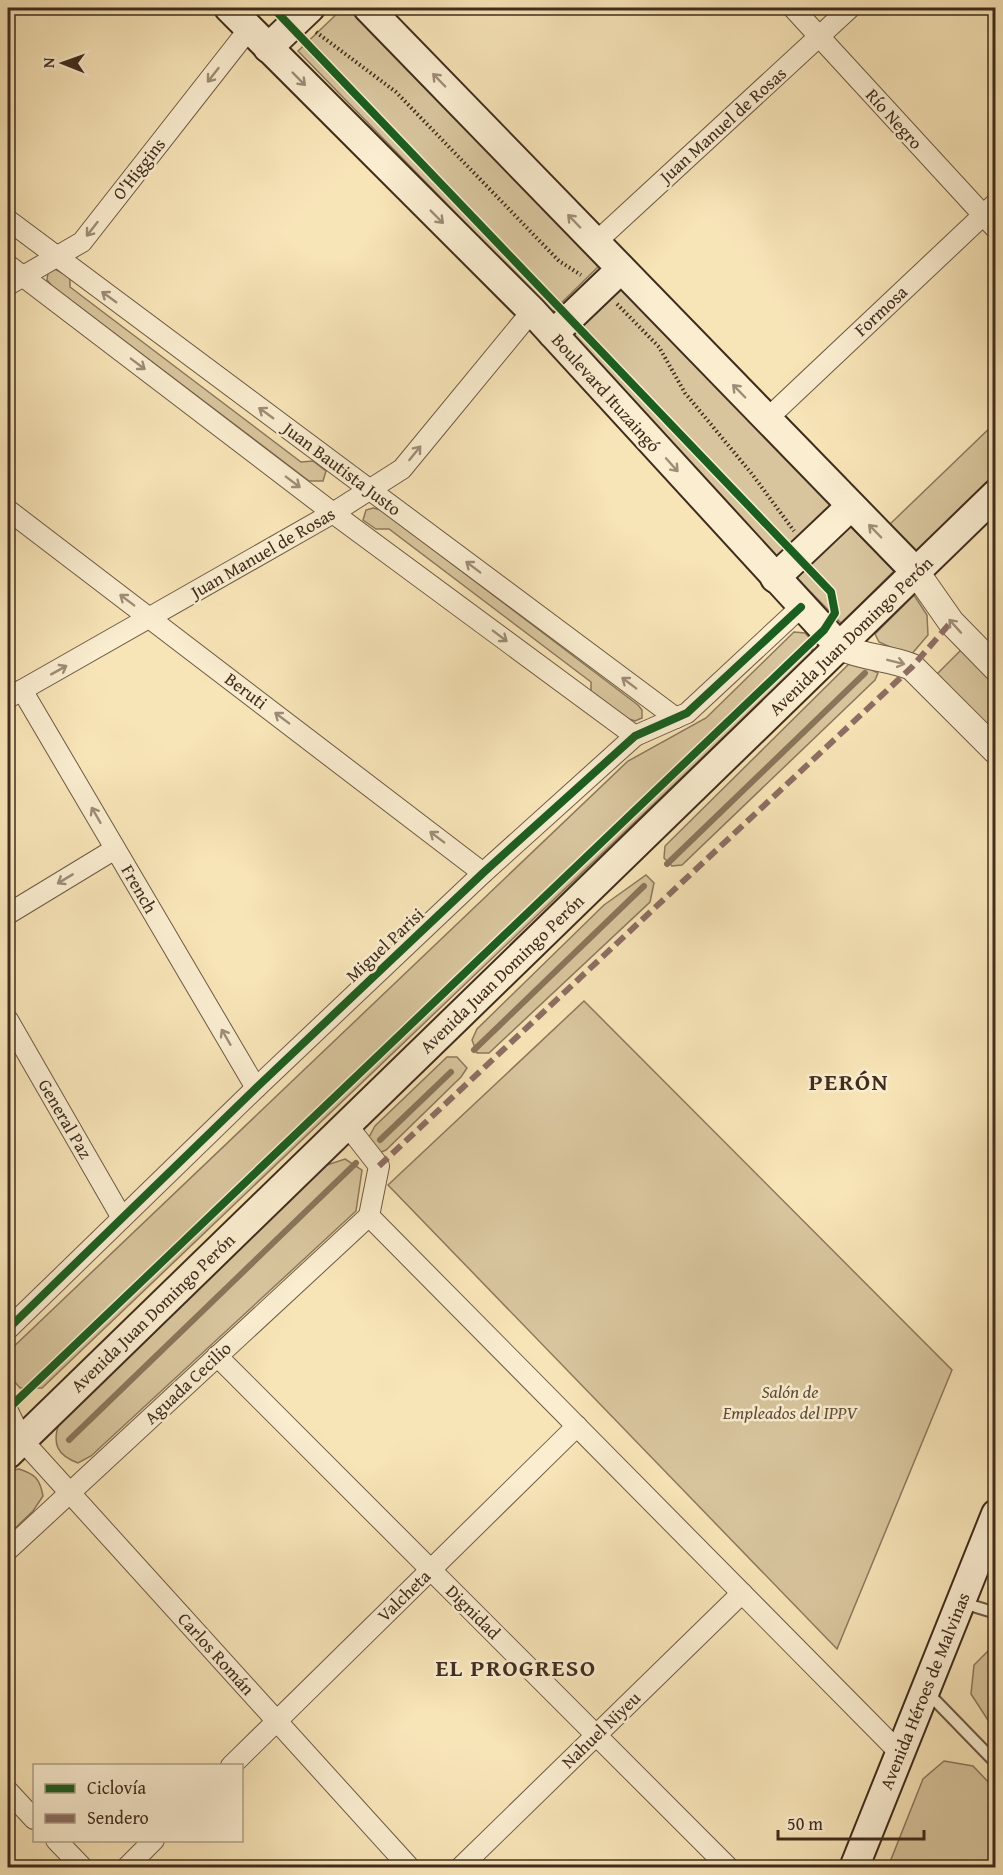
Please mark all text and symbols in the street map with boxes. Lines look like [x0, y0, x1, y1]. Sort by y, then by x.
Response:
north arrow [33, 33, 93, 93]
text: N [36, 57, 60, 68]
street label: Juan Manuel de Rosas [652, 60, 792, 191]
one-way arrow [206, 67, 219, 83]
one-way arrow [292, 72, 306, 87]
one-way arrow [431, 73, 446, 88]
street label: Río Negro [860, 82, 929, 155]
street label: O'Higgins [106, 132, 172, 206]
one-way arrow [430, 209, 445, 224]
one-way arrow [567, 213, 581, 228]
one-way arrow [86, 220, 99, 236]
street label: Formosa [848, 279, 914, 342]
one-way arrow [102, 291, 118, 303]
street label: Boulevard Ituzaingó [546, 327, 667, 458]
one-way arrow [129, 358, 145, 371]
one-way arrow [732, 383, 747, 398]
one-way arrow [259, 406, 275, 419]
street label: Juan Bautista Justo [276, 414, 407, 522]
one-way arrow [408, 446, 422, 461]
one-way arrow [665, 458, 679, 473]
one-way arrow [285, 476, 301, 488]
street label: Juan Manuel de Rosas [184, 500, 340, 606]
one-way arrow [868, 523, 882, 538]
street label: Avenida Juan Domingo Perón [762, 550, 939, 721]
one-way arrow [466, 560, 482, 573]
one-way arrow [120, 593, 136, 606]
one-way arrow [948, 619, 962, 634]
one-way arrow [492, 630, 508, 642]
one-way arrow [886, 656, 905, 668]
one-way arrow [49, 664, 67, 675]
street label: Beruti [219, 666, 273, 716]
one-way arrow [622, 677, 638, 690]
one-way arrow [274, 712, 290, 725]
one-way arrow [89, 807, 101, 824]
one-way arrow [429, 831, 445, 843]
street label: French [115, 859, 164, 918]
one-way arrow [57, 873, 74, 885]
street label: Avenida Juan Domingo Perón [413, 888, 590, 1059]
street label: Miguel Parisi [339, 901, 430, 988]
one-way arrow [220, 1029, 232, 1046]
district label: PERÓN [809, 1064, 889, 1099]
street label: General Paz [32, 1074, 99, 1164]
street label: Avenida Juan Domingo Perón [64, 1227, 241, 1398]
street label: Aguada Cecilio [138, 1335, 237, 1430]
park label: Salón de Empleados del IPPV [722, 1378, 858, 1426]
street label: Valcheta [371, 1563, 437, 1628]
street label: Dignidad [440, 1578, 507, 1645]
street label: Avenida Héroes de Malvinas [873, 1588, 977, 1794]
street label: Carlos Román [172, 1606, 261, 1701]
district label: EL PROGRESO [435, 1650, 597, 1685]
street label: Nahuel Niyeu [555, 1685, 647, 1775]
legend [33, 1764, 243, 1842]
text: Ciclovía [87, 1774, 146, 1801]
scale bar [778, 1803, 924, 1841]
text: Sendero [87, 1804, 149, 1831]
text: 50 m [787, 1810, 823, 1837]

